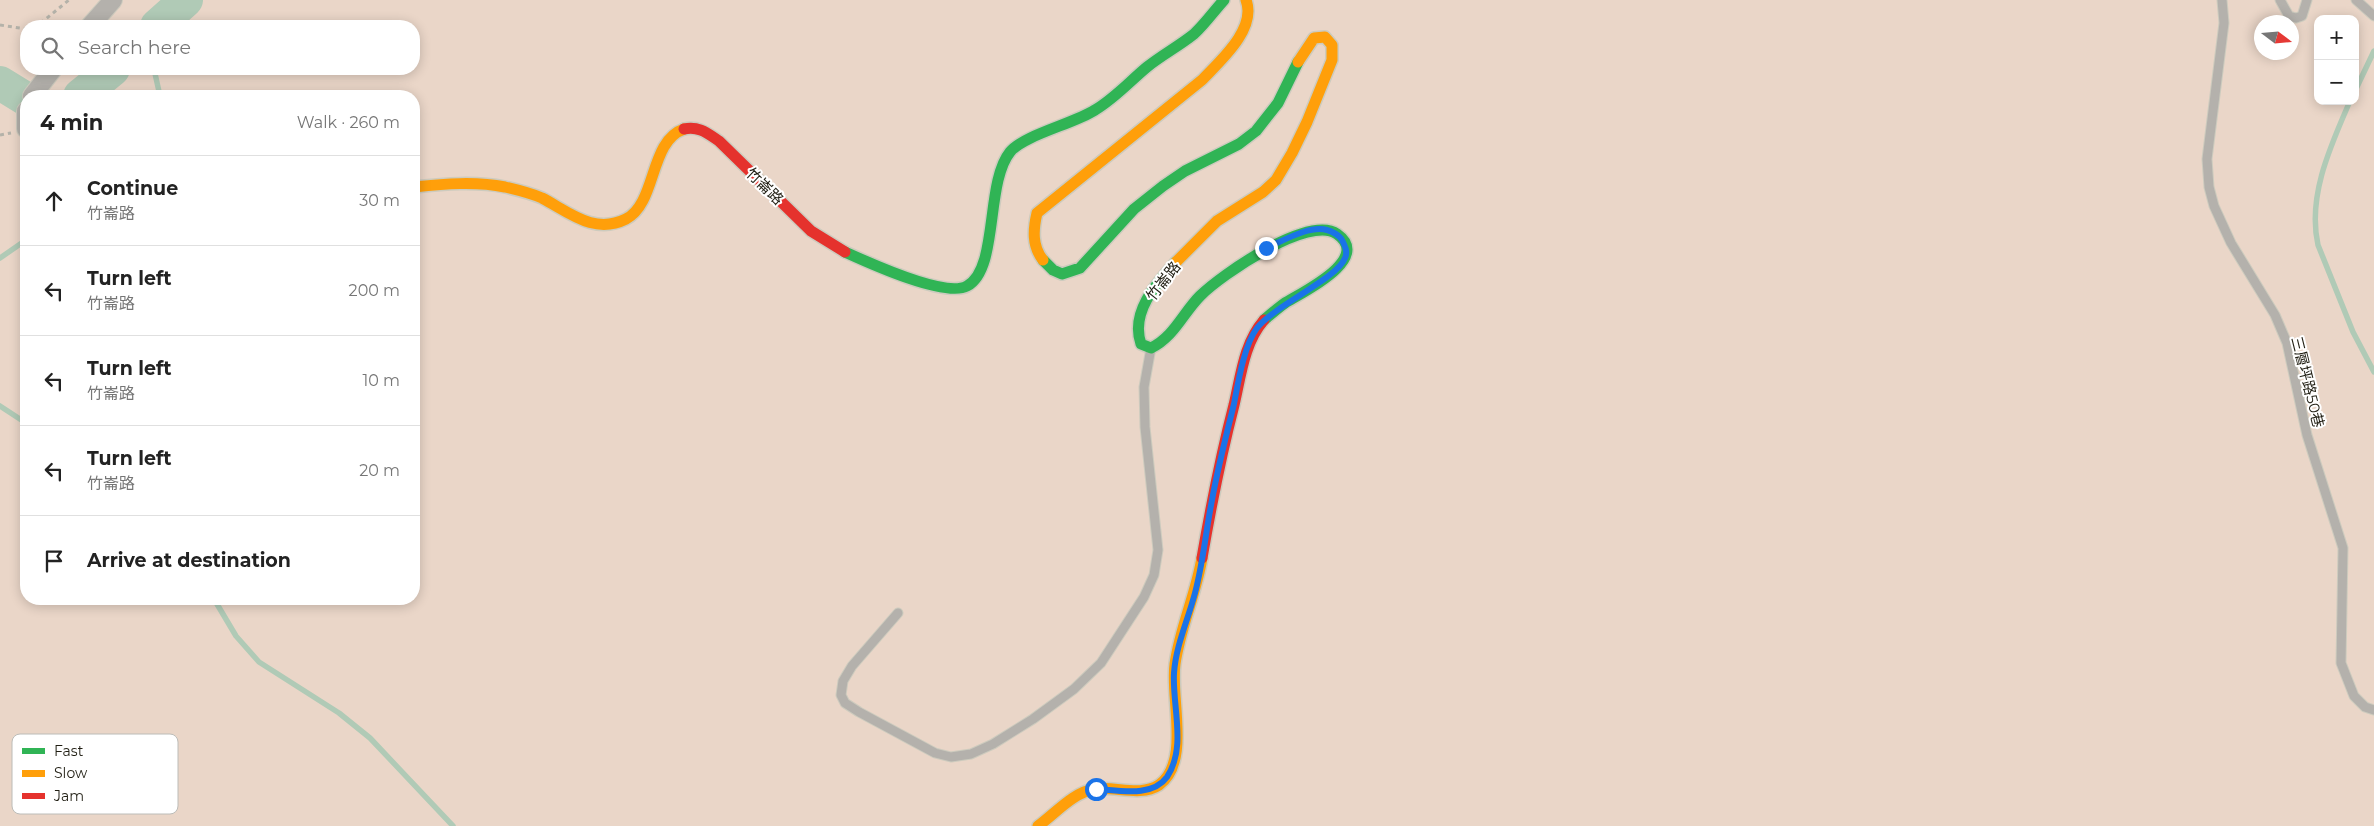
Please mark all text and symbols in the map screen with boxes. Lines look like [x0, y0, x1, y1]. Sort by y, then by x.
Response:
north arrow [2254, 15, 2299, 60]
map controls [2314, 15, 2359, 105]
button: + [2314, 15, 2359, 60]
search box [20, 20, 420, 75]
icon: search [38, 34, 66, 62]
text: Search here [78, 36, 191, 59]
button: − [2314, 60, 2359, 105]
text: 4 min [40, 110, 103, 135]
text: Walk · 260 m [297, 113, 400, 132]
street label: 竹崙路 [742, 164, 788, 208]
text: Continue [87, 177, 178, 200]
icon: ahead [40, 187, 68, 215]
text: 30 m [359, 191, 400, 210]
text: 竹崙路 [87, 204, 135, 223]
route end [1255, 237, 1278, 260]
street label: 竹崙路 [1142, 257, 1184, 305]
text: Turn left [87, 267, 172, 290]
icon: left [40, 277, 68, 305]
text: 200 m [349, 281, 400, 300]
text: 竹崙路 [87, 294, 135, 313]
street label: 三層坪路50巷 [2287, 334, 2329, 430]
text: Turn left [87, 357, 172, 380]
icon: left [40, 367, 68, 395]
text: 10 m [362, 371, 400, 390]
text: 竹崙路 [87, 384, 135, 403]
text: Turn left [87, 447, 172, 470]
icon: left [40, 457, 68, 485]
text: 20 m [359, 461, 400, 480]
text: 竹崙路 [87, 474, 135, 493]
icon: arrive [40, 547, 68, 575]
text: Arrive at destination [87, 549, 291, 572]
legend [12, 734, 178, 814]
text: Fast [54, 742, 84, 760]
text: Slow [54, 764, 88, 782]
route start [1085, 778, 1108, 801]
text: Jam [53, 787, 84, 805]

